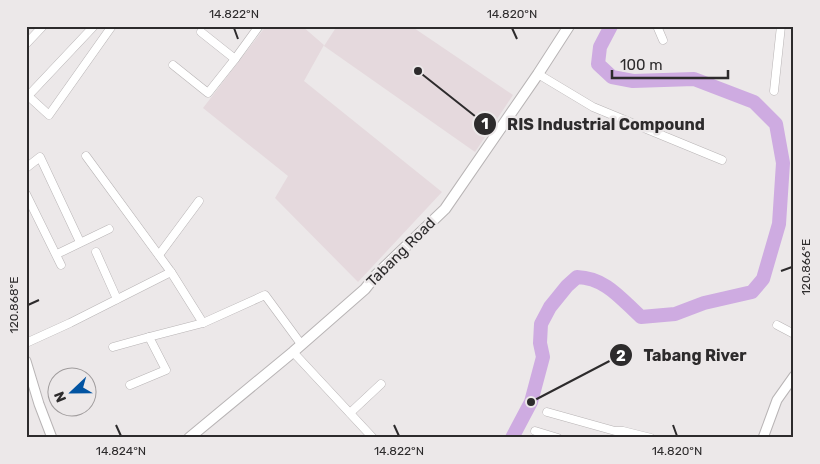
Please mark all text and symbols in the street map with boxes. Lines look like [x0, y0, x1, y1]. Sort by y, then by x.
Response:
text: 14.822°N [209, 7, 259, 21]
text: 14.820°N [487, 7, 537, 21]
scale bar [612, 48, 729, 80]
text: 100 m [620, 56, 662, 74]
callout: RIS Industrial Compound [472, 109, 715, 140]
text: 1 [481, 115, 489, 133]
text: RIS Industrial Compound [507, 115, 705, 134]
street label: Tabang Road [363, 214, 439, 290]
text: 120.866°E [799, 239, 813, 295]
text: 120.868°E [7, 277, 21, 333]
callout: Tabang River [608, 340, 756, 371]
text: Tabang River [643, 346, 747, 365]
text: 2 [616, 347, 626, 365]
north arrow [48, 366, 98, 416]
text: N [51, 389, 70, 405]
text: 14.824°N [96, 444, 146, 458]
text: 14.822°N [374, 444, 424, 458]
text: 14.820°N [652, 444, 702, 458]

